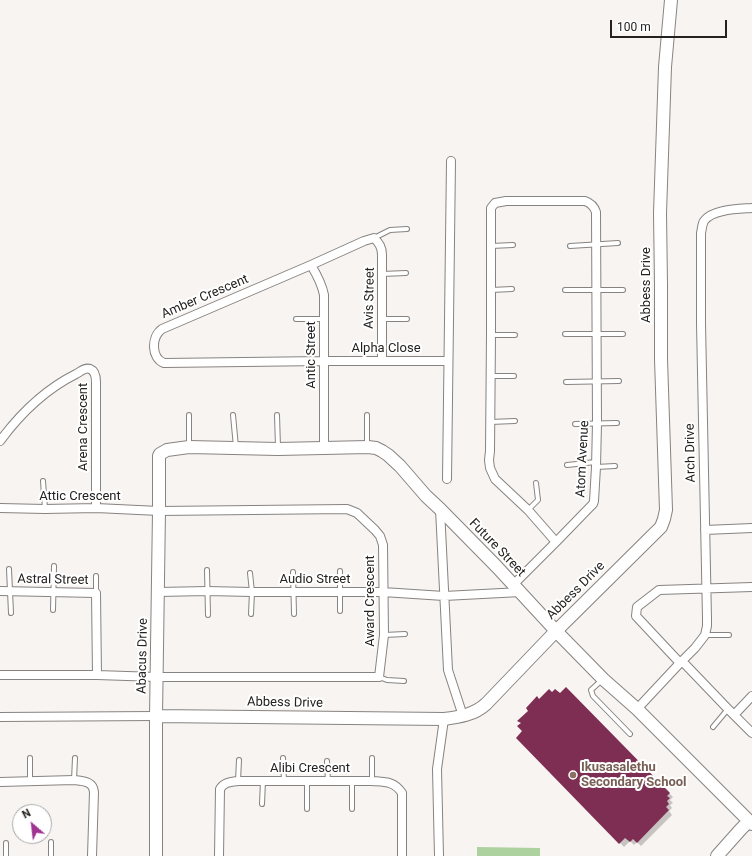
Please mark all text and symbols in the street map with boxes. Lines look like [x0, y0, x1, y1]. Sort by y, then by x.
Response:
scale bar [612, 12, 729, 38]
text: 100 m [617, 20, 651, 34]
street label: Abbess Drive [639, 247, 655, 323]
street label: Avis Street [362, 267, 378, 329]
street label: Amber Crescent [159, 272, 251, 322]
street label: Antic Street [304, 321, 320, 389]
street label: Alpha Close [351, 341, 421, 357]
street label: Arena Crescent [76, 383, 92, 471]
street label: Atom Avenue [573, 420, 593, 498]
street label: Arch Drive [683, 423, 699, 483]
street label: Attic Crescent [39, 489, 121, 505]
street label: Future Street [466, 516, 528, 580]
street label: Award Crescent [363, 555, 379, 647]
street label: Abbess Drive [544, 559, 608, 623]
street label: Astral Street [17, 572, 89, 588]
street label: Audio Street [279, 572, 351, 588]
street label: Abacus Drive [135, 618, 151, 694]
street label: Abbess Drive [247, 695, 323, 711]
place label: Ikusasalethu Secondary School [581, 760, 687, 791]
street label: Alibi Crescent [270, 761, 350, 777]
marker: Ikusasalethu Secondary School [568, 770, 578, 780]
north arrow [12, 804, 52, 844]
text: N [20, 806, 33, 821]

